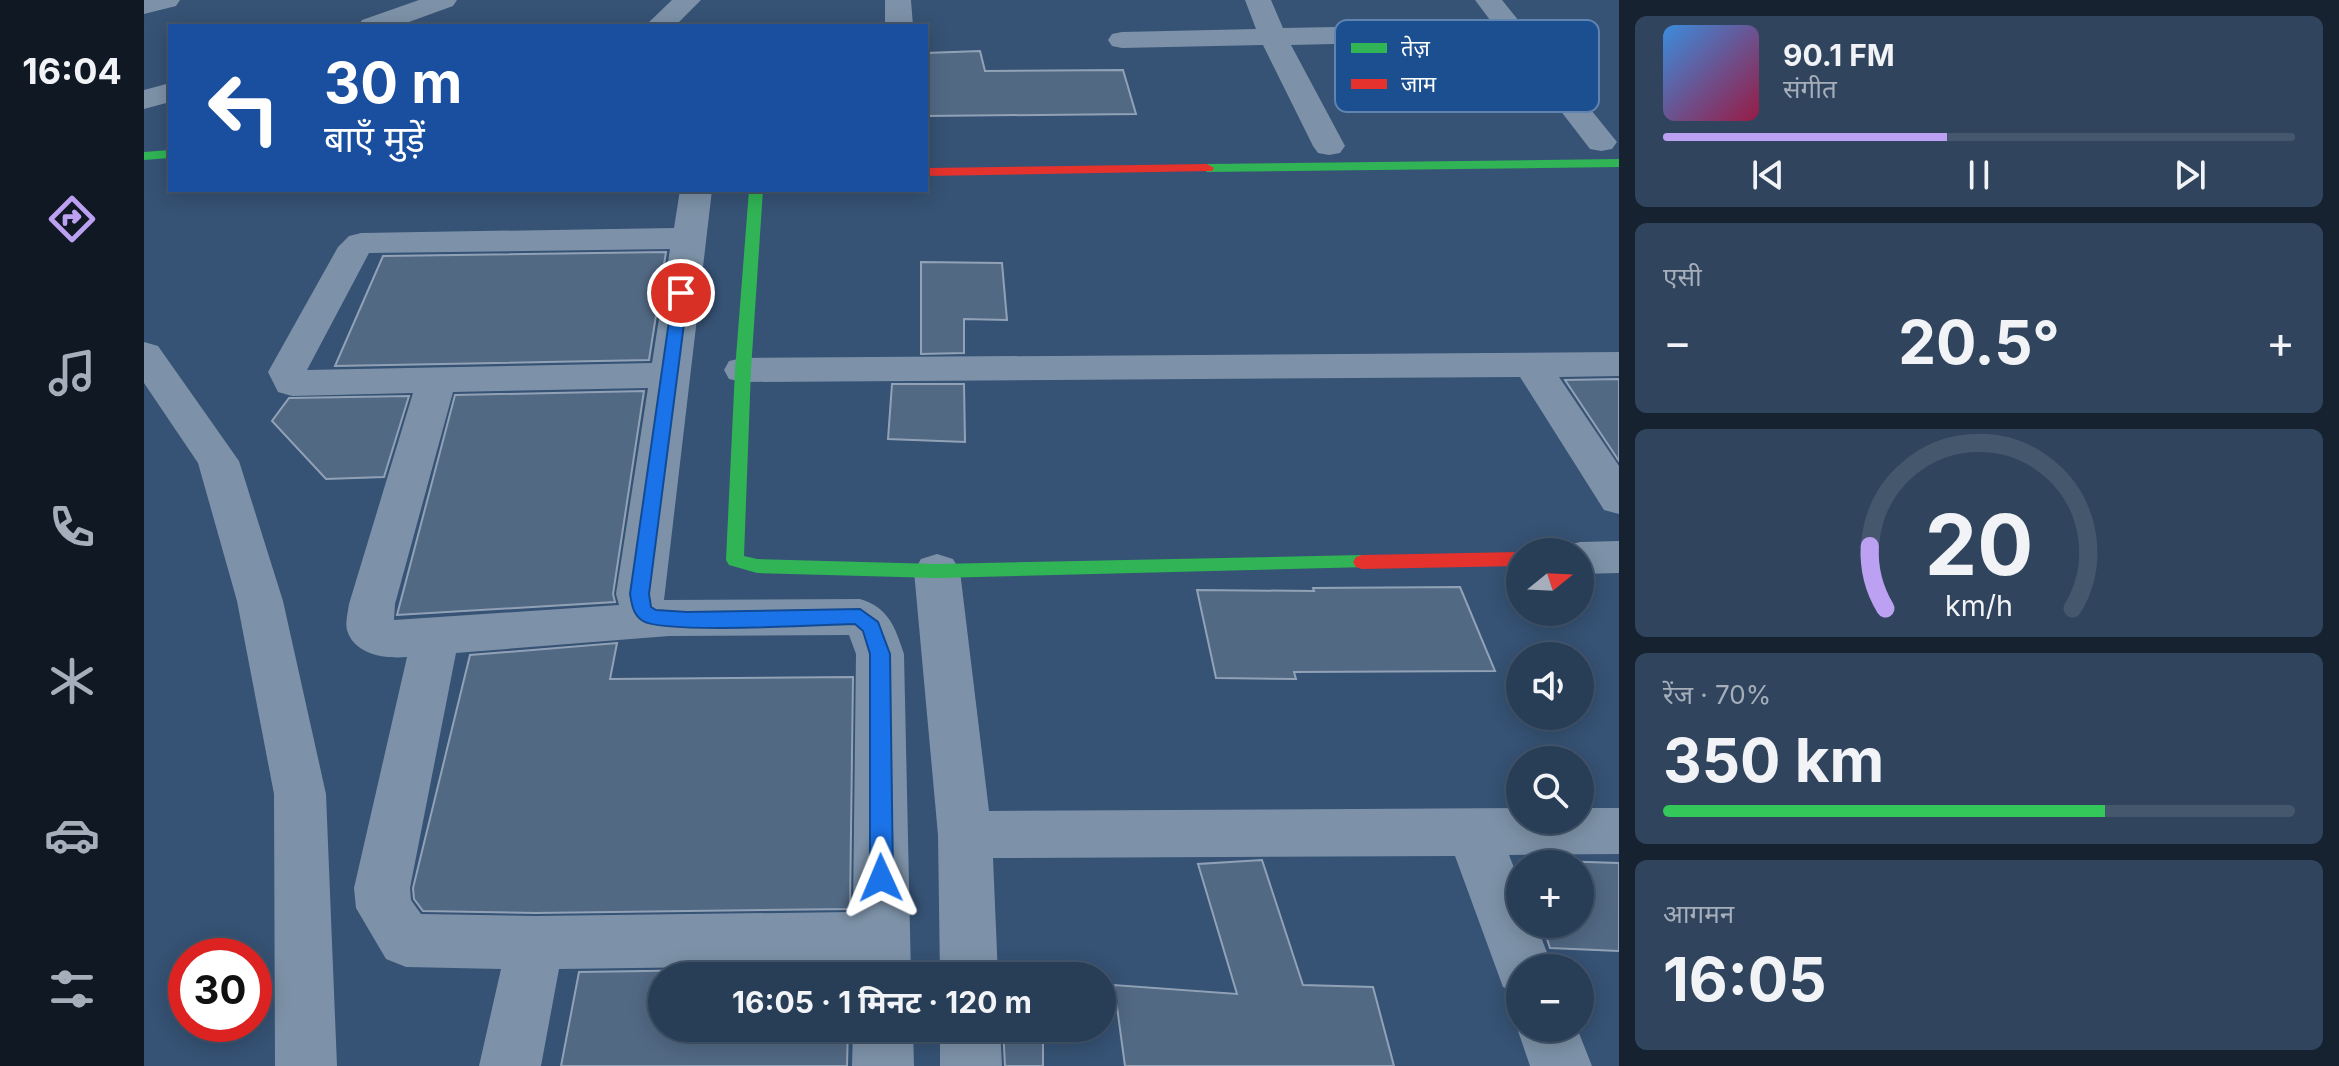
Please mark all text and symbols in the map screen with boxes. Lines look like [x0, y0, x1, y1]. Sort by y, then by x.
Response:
legend [1335, 20, 1599, 112]
text: तेज़ [1401, 35, 1431, 61]
text: 90.1 FM [1783, 37, 1895, 73]
text: 16:04 [22, 49, 122, 93]
text: 30 m [324, 49, 462, 117]
icon: left [192, 56, 296, 160]
text: जाम [1401, 71, 1437, 97]
text: संगीत [1783, 73, 1837, 104]
text: बाएँ मुड़ें [324, 117, 425, 161]
icon: previous [1746, 153, 1790, 197]
icon: pause [1957, 153, 2001, 197]
icon: next [2168, 153, 2212, 197]
icon: directions [44, 191, 100, 247]
pin [647, 259, 715, 327]
text: एसी [1663, 261, 1702, 292]
icon: arrive [659, 271, 703, 315]
text: 20.5° [1898, 306, 2060, 378]
text: − [1663, 315, 1692, 369]
text: + [2266, 315, 2295, 369]
icon: music [44, 345, 100, 401]
text: 20 [1925, 494, 2033, 595]
icon: phone [44, 499, 100, 555]
north arrow [1506, 538, 1594, 626]
map controls [1506, 538, 1594, 1042]
text: km/h [1945, 588, 2013, 623]
button: sound [1506, 642, 1594, 730]
icon: climate [44, 653, 100, 709]
text: रेंज · 70% [1663, 679, 1771, 710]
text: 350 km [1663, 724, 1884, 796]
button: search [1506, 746, 1594, 834]
icon: car [44, 807, 100, 863]
position arrow [839, 836, 923, 920]
button: + [1506, 850, 1594, 938]
text: आगमन [1663, 898, 1734, 929]
speed limit sign: 30 [168, 938, 272, 1042]
text: 16:05 [1663, 943, 1827, 1015]
button: − [1506, 954, 1594, 1042]
icon: filters [44, 961, 100, 1017]
text: 16:05 · 1 मिनट · 120 m [732, 984, 1032, 1020]

